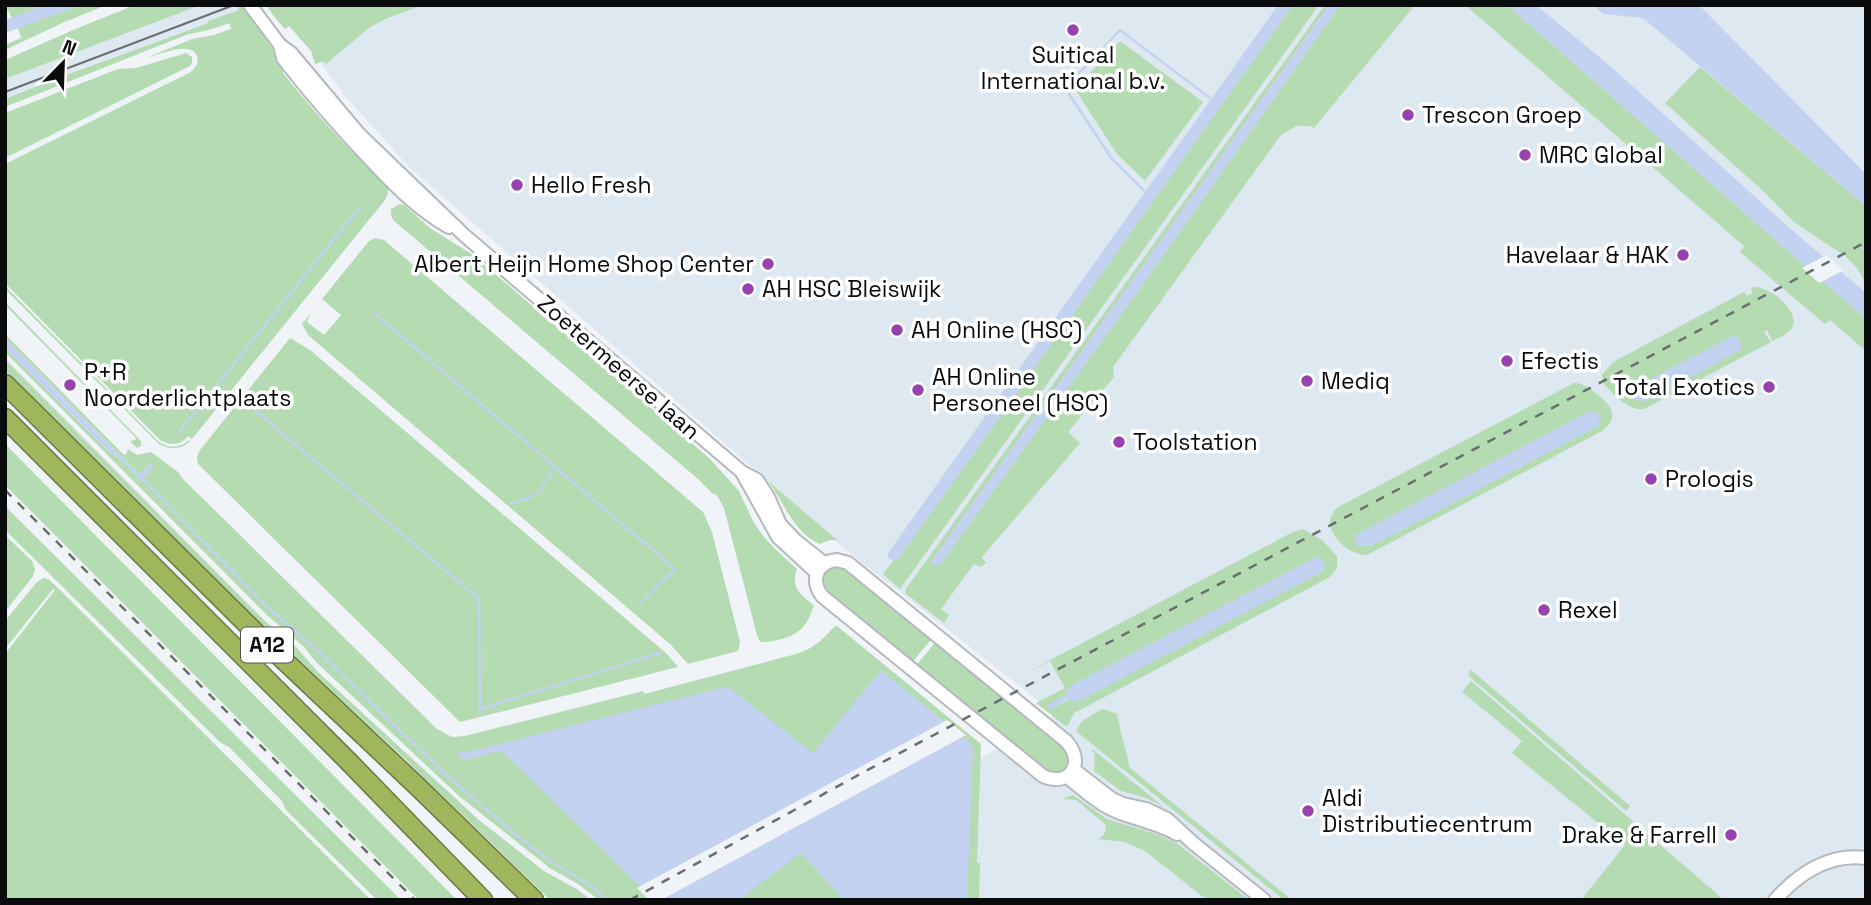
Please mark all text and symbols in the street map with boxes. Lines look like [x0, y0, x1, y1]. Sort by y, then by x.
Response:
marker: Suitical International b.v. [1065, 22, 1081, 38]
north arrow [28, 28, 98, 98]
text: N [59, 34, 80, 62]
place label: Suitical International b.v. [981, 40, 1165, 96]
place label: Trescon Groep [1422, 100, 1582, 130]
marker: Trescon Groep [1400, 107, 1416, 123]
place label: MRC Global [1539, 140, 1663, 170]
marker: MRC Global [1517, 147, 1533, 163]
place label: Hello Fresh [531, 170, 652, 200]
marker: Hello Fresh [509, 177, 525, 193]
place label: Havelaar & HAK [1506, 240, 1669, 270]
marker: Havelaar & HAK [1675, 247, 1691, 263]
place label: Albert Heijn Home Shop Center [414, 249, 754, 279]
marker: Albert Heijn Home Shop Center [760, 256, 776, 272]
place label: AH HSC Bleiswijk [762, 274, 941, 304]
marker: AH HSC Bleiswijk [740, 281, 756, 297]
street label: Zoetermeerse laan [531, 288, 707, 446]
place label: AH Online (HSC) [911, 315, 1082, 345]
marker: AH Online (HSC) [889, 322, 905, 338]
place label: Efectis [1521, 346, 1599, 376]
marker: Efectis [1499, 353, 1515, 369]
place label: P+R Noorderlichtplaats [84, 357, 291, 413]
place label: AH Online Personeel (HSC) [932, 362, 1108, 418]
place label: Mediq [1321, 366, 1390, 396]
place label: Total Exotics [1613, 372, 1755, 402]
marker: Mediq [1299, 373, 1315, 389]
marker: P+R Noorderlichtplaats [62, 377, 78, 393]
marker: Total Exotics [1761, 379, 1777, 395]
marker: AH Online Personeel (HSC) [910, 382, 926, 398]
place label: Toolstation [1133, 427, 1258, 457]
marker: Toolstation [1111, 434, 1127, 450]
place label: Prologis [1665, 464, 1754, 494]
marker: Prologis [1643, 471, 1659, 487]
place label: Rexel [1558, 595, 1618, 625]
marker: Rexel [1536, 602, 1552, 618]
road number: A12 [241, 628, 293, 662]
place label: Aldi Distributiecentrum [1322, 783, 1533, 839]
marker: Aldi Distributiecentrum [1300, 803, 1316, 819]
place label: Drake & Farrell [1562, 820, 1717, 850]
marker: Drake & Farrell [1723, 827, 1739, 843]

